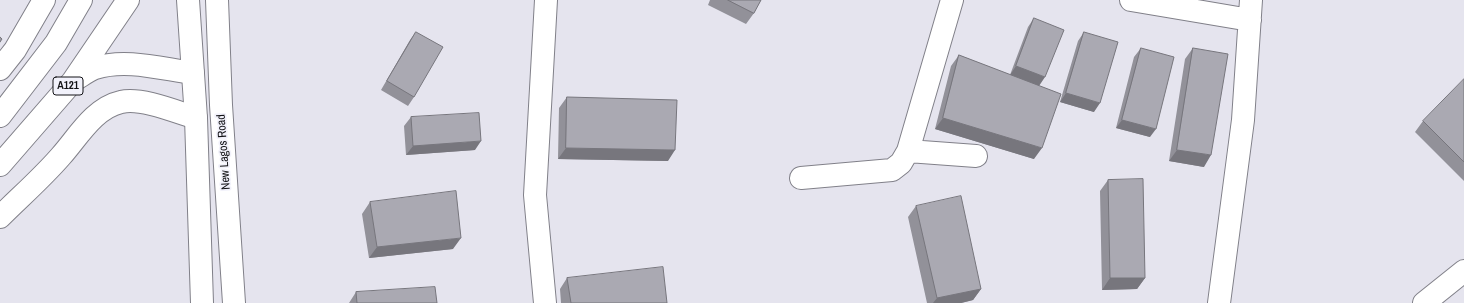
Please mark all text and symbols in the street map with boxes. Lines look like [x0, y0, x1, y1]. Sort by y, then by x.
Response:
road number: A121 [53, 77, 83, 95]
street label: New Lagos Road [214, 114, 234, 190]

